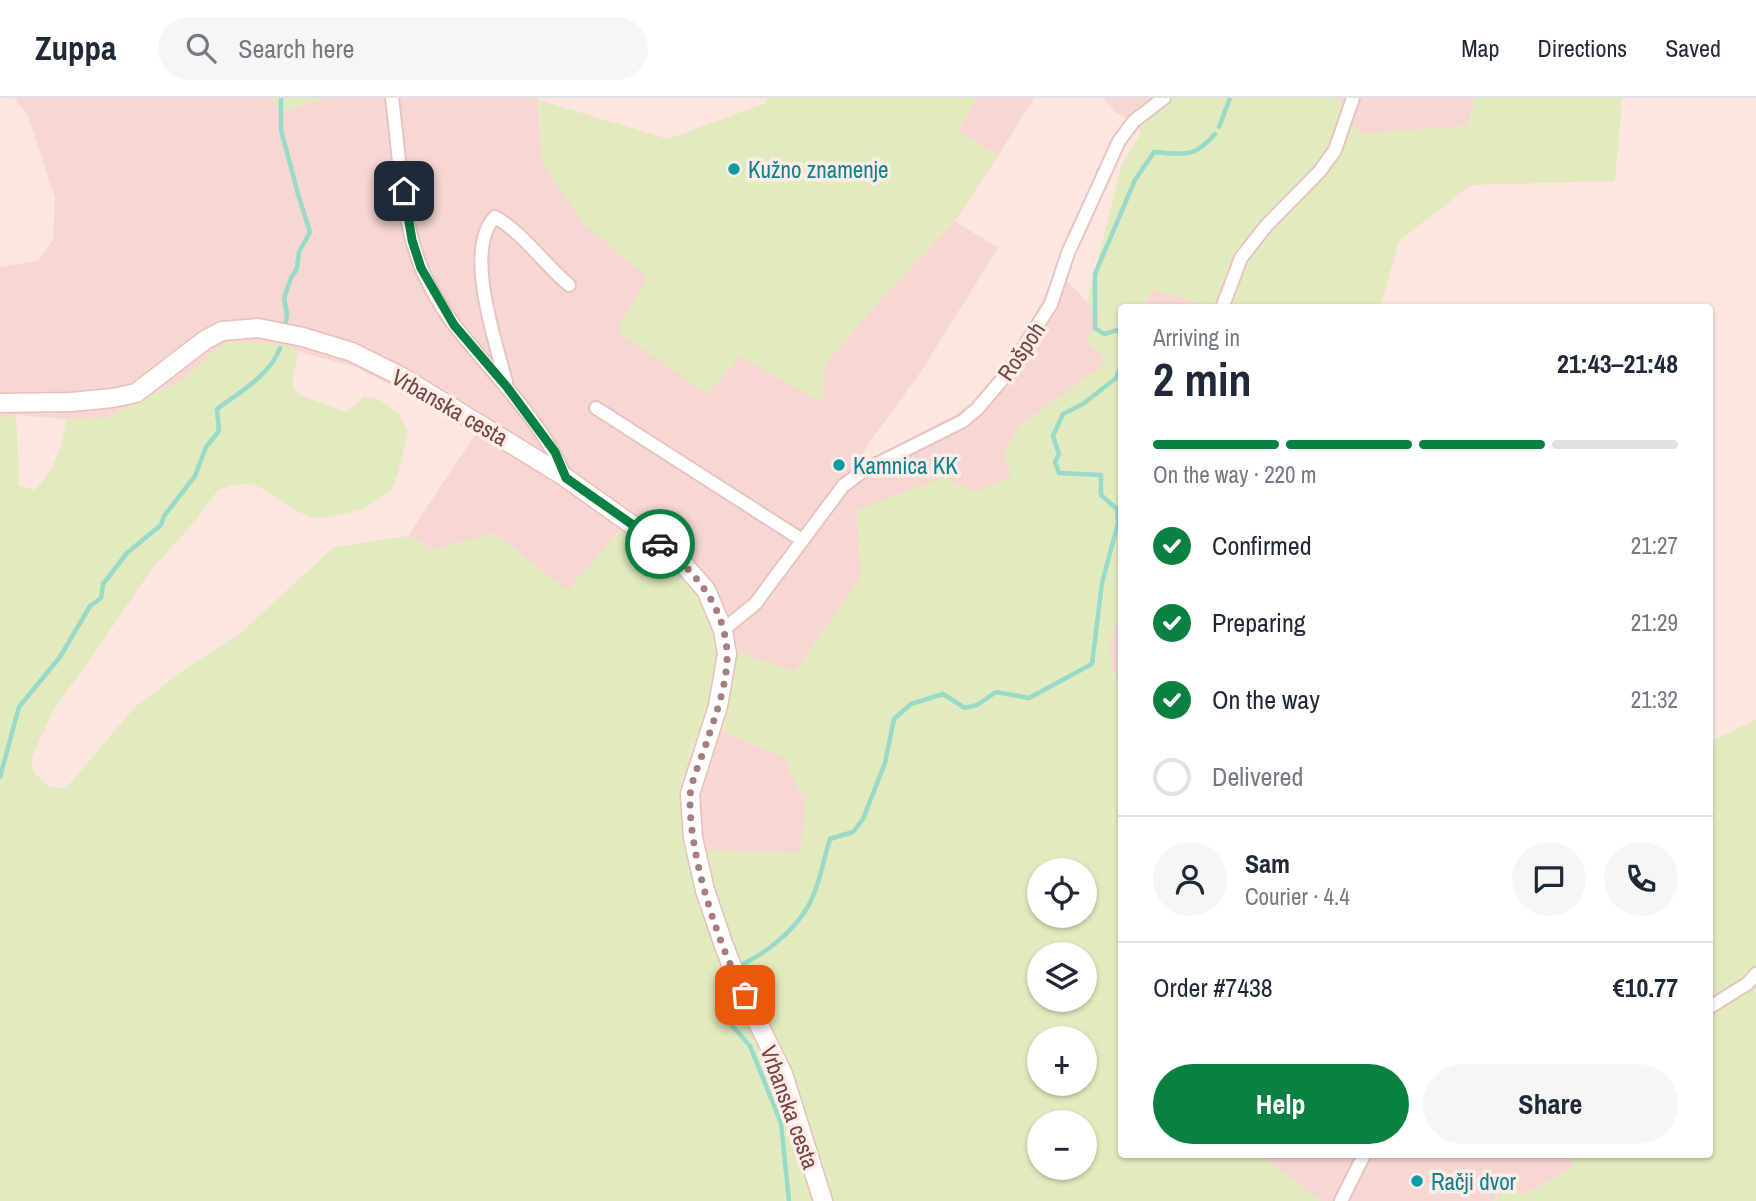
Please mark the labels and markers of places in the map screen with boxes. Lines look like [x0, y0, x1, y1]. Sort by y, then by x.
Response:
place label: Kužno znamenje [748, 154, 888, 185]
pin [374, 161, 434, 221]
marker: Kužno znamenje [726, 161, 742, 177]
place label: Kamnica KK [853, 450, 958, 481]
marker: Kamnica KK [831, 457, 847, 473]
pin [715, 965, 775, 1025]
place label: Račji dvor [1431, 1166, 1517, 1197]
marker: Račji dvor [1409, 1173, 1425, 1189]

